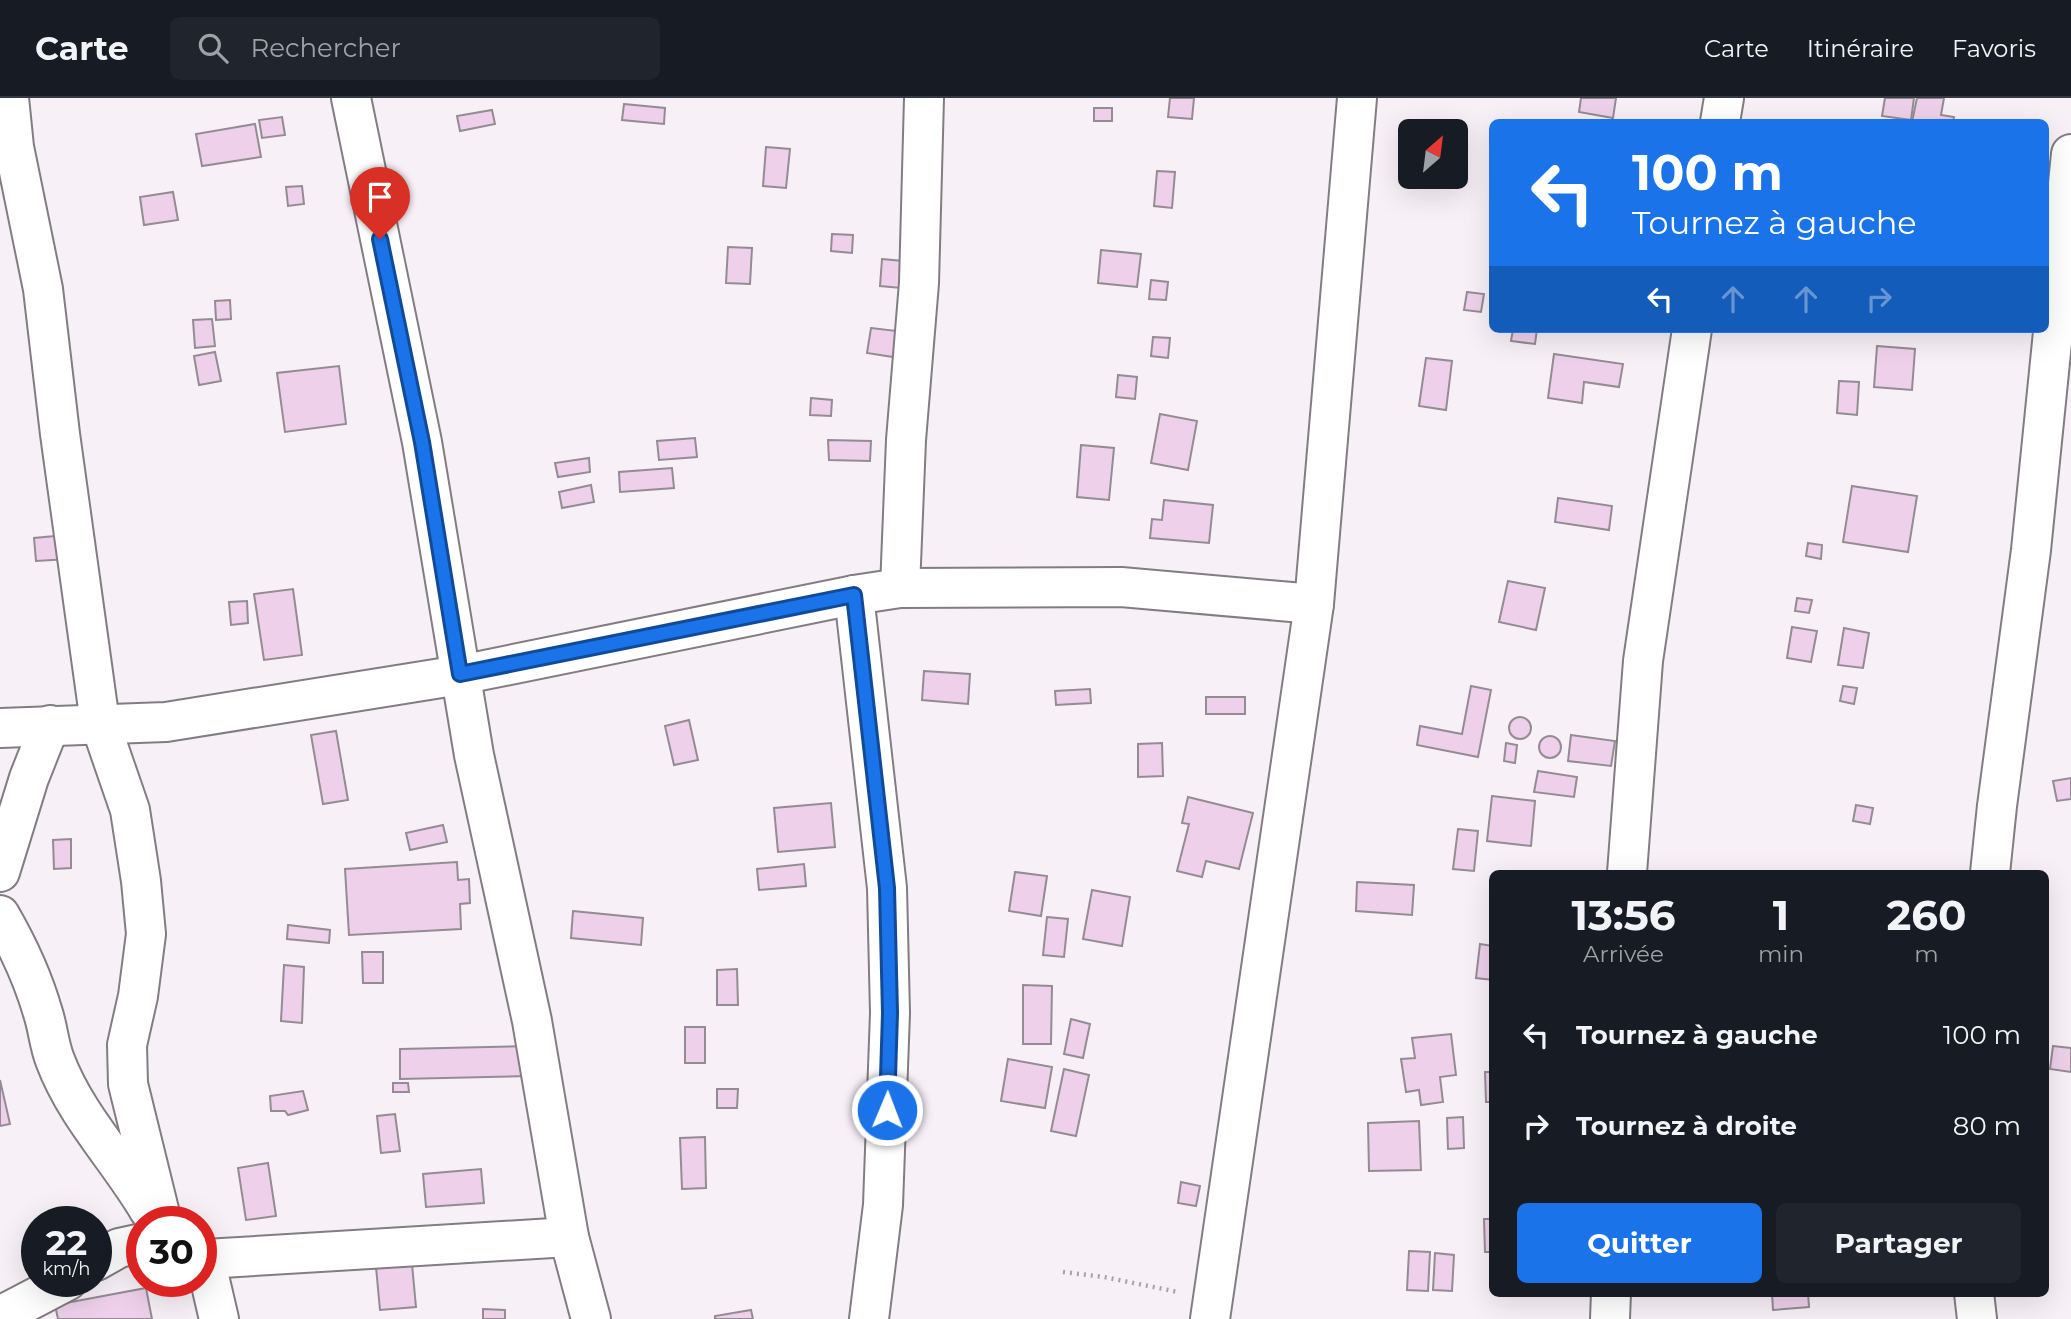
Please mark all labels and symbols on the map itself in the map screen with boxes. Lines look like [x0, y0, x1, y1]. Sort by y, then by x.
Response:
north arrow [1398, 119, 1468, 189]
pin [350, 167, 410, 239]
position arrow [850, 1073, 924, 1147]
speed limit sign: 30 [126, 1206, 217, 1297]

